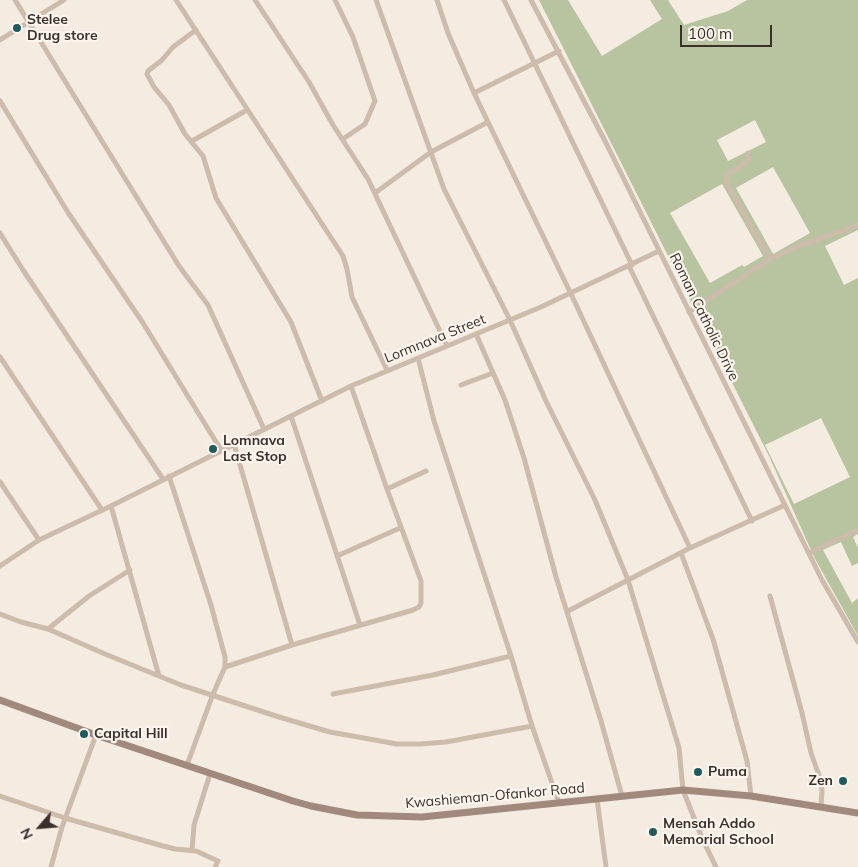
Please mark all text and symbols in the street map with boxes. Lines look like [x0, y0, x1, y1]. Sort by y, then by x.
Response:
place label: Stelee Drug store [27, 12, 98, 44]
scale bar [683, 15, 776, 47]
marker: Stelee Drug store [11, 22, 23, 34]
text: 100 m [688, 24, 732, 43]
street label: Roman Catholic Drive [666, 250, 742, 384]
street label: Lormnava Street [382, 311, 488, 367]
place label: Lomnava Last Stop [223, 433, 287, 466]
marker: Lomnava Last Stop [207, 443, 219, 455]
place label: Capital Hill [94, 726, 168, 742]
marker: Capital Hill [78, 728, 90, 740]
place label: Puma [708, 764, 747, 780]
marker: Puma [692, 766, 704, 778]
place label: Zen [809, 773, 833, 789]
marker: Zen [837, 775, 849, 787]
street label: Kwashieman-Ofankor Road [405, 780, 585, 812]
north arrow [15, 802, 65, 852]
place label: Mensah Addo Memorial School [663, 816, 774, 849]
text: N [16, 825, 37, 843]
marker: Mensah Addo Memorial School [647, 826, 659, 838]

